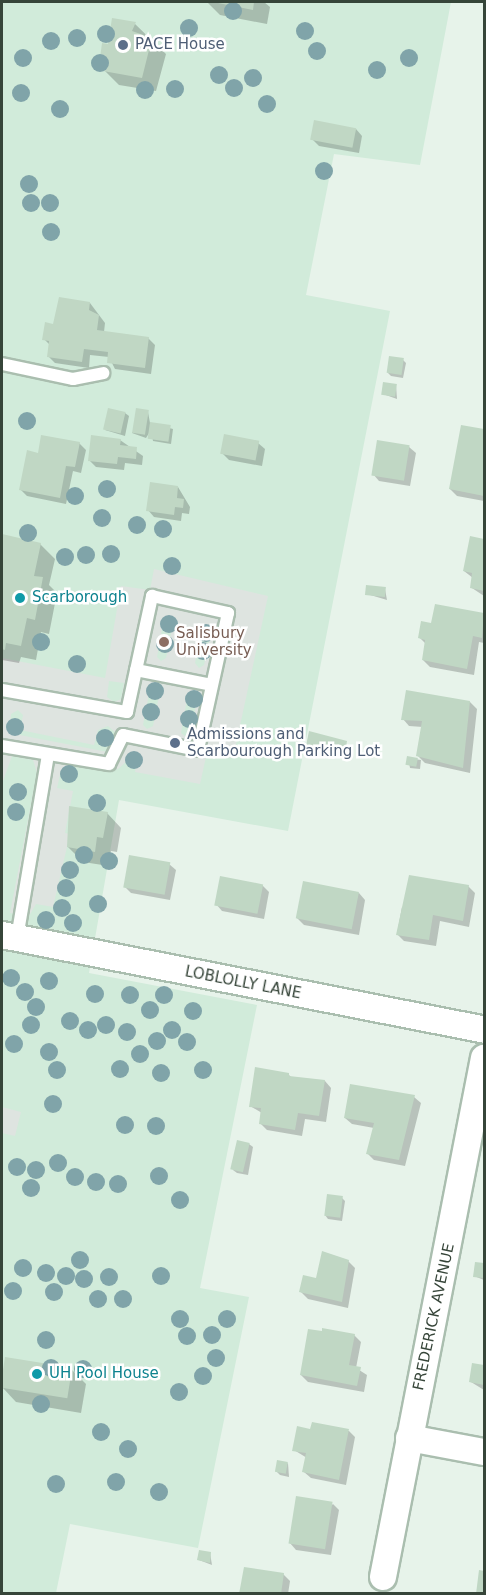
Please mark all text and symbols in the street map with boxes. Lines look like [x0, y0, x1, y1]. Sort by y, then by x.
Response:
place label: PACE House [135, 36, 225, 54]
marker: PACE House [116, 38, 130, 52]
place label: Scarborough [32, 589, 127, 607]
marker: Scarborough [13, 591, 27, 605]
place label: Salisbury University [176, 624, 252, 659]
marker: Salisbury University [157, 635, 171, 649]
place label: Admissions and Scarbourough Parking Lot [187, 725, 380, 760]
marker: Admissions and Scarbourough Parking Lot [168, 736, 182, 750]
street label: LOBLOLLY LANE [183, 963, 303, 1003]
street label: FREDERICK AVENUE [410, 1242, 458, 1392]
place label: UH Pool House [49, 1365, 159, 1383]
marker: UH Pool House [30, 1367, 44, 1381]

